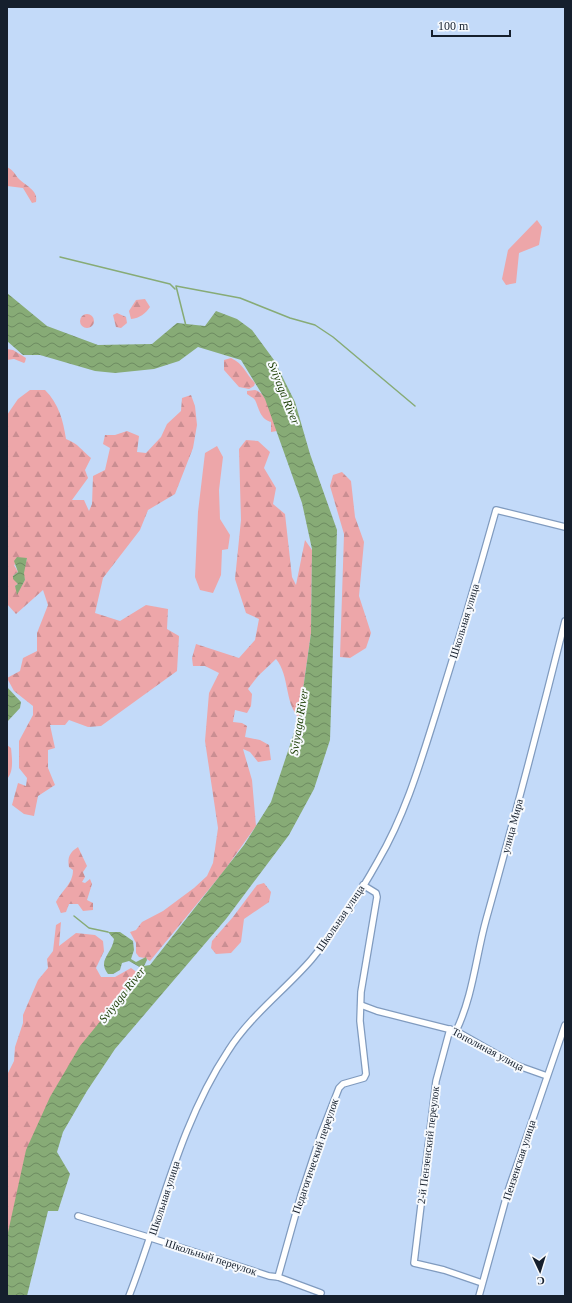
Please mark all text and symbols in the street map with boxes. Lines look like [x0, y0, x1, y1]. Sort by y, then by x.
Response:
scale bar [432, 12, 510, 38]
text: 100 m [438, 19, 469, 33]
water label: Sviyaga River [265, 359, 303, 427]
street label: Школьная улица [447, 582, 481, 660]
water label: Sviyaga River [287, 688, 311, 756]
street label: улица Мира [499, 797, 525, 855]
street label: Школьная улица [313, 882, 367, 953]
water label: Sviyaga River [96, 964, 148, 1026]
street label: Тополиная улица [450, 1025, 526, 1073]
street label: 2-й Пензенский переулок [415, 1085, 441, 1205]
street label: Педагогический переулок [290, 1096, 341, 1215]
street label: Пензенская улица [500, 1118, 538, 1202]
street label: Школьная улица [146, 1159, 182, 1237]
street label: Школьный переулок [164, 1236, 259, 1278]
north arrow [520, 1251, 560, 1291]
text: С [536, 1275, 545, 1287]

